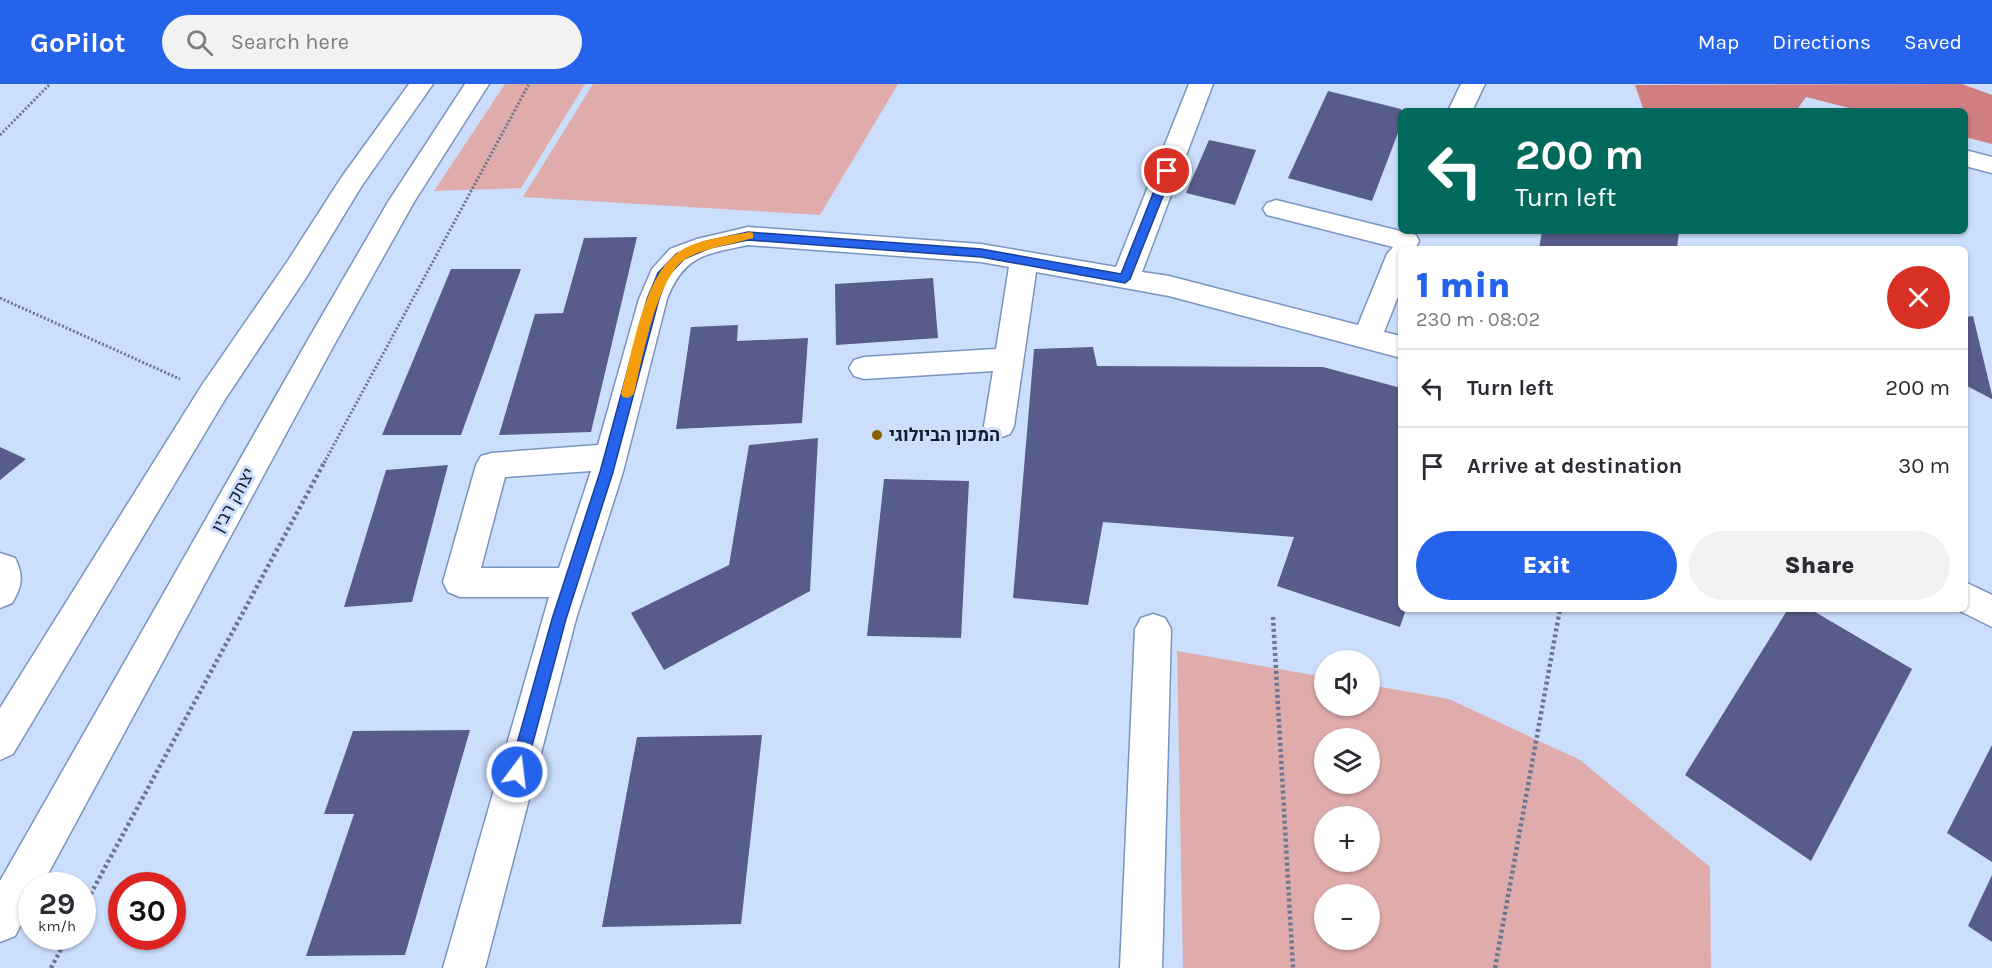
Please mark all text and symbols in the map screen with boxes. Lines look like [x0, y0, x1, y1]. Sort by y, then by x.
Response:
search box [162, 15, 582, 69]
text: GoPilot [30, 26, 126, 59]
icon: search [183, 26, 216, 59]
text: Search here [231, 29, 349, 55]
text: Map [1698, 30, 1739, 54]
text: Directions [1772, 30, 1871, 54]
text: Saved [1904, 30, 1962, 54]
text: 200 m [1515, 130, 1644, 180]
icon: left [1416, 132, 1494, 210]
pin [1141, 145, 1192, 196]
icon: arrive [1150, 154, 1183, 187]
text: Turn left [1515, 181, 1616, 213]
text: 1 min [1416, 264, 1510, 306]
button: close [1887, 266, 1950, 329]
text: 230 m · 08:02 [1416, 308, 1540, 331]
icon: left [1416, 372, 1449, 405]
text: Turn left [1467, 375, 1554, 401]
text: 200 m [1885, 375, 1950, 401]
place label: המכון הביולוגי [889, 424, 1000, 446]
marker: המכון הביולוגי [870, 428, 884, 442]
icon: arrive [1416, 450, 1449, 483]
text: Arrive at destination [1467, 453, 1682, 479]
text: 30 m [1898, 453, 1950, 479]
street label: יצחק רבין [206, 464, 260, 536]
button: Exit [1416, 531, 1677, 600]
button: Share [1689, 531, 1950, 600]
map controls [1314, 650, 1380, 950]
button: sound [1314, 650, 1380, 716]
button: layers [1314, 728, 1380, 794]
position arrow [485, 740, 549, 804]
button: + [1314, 806, 1380, 872]
speed limit sign: 30 [108, 872, 186, 950]
button: − [1314, 884, 1380, 950]
text: 29 [39, 886, 75, 922]
text: km/h [38, 917, 76, 935]

